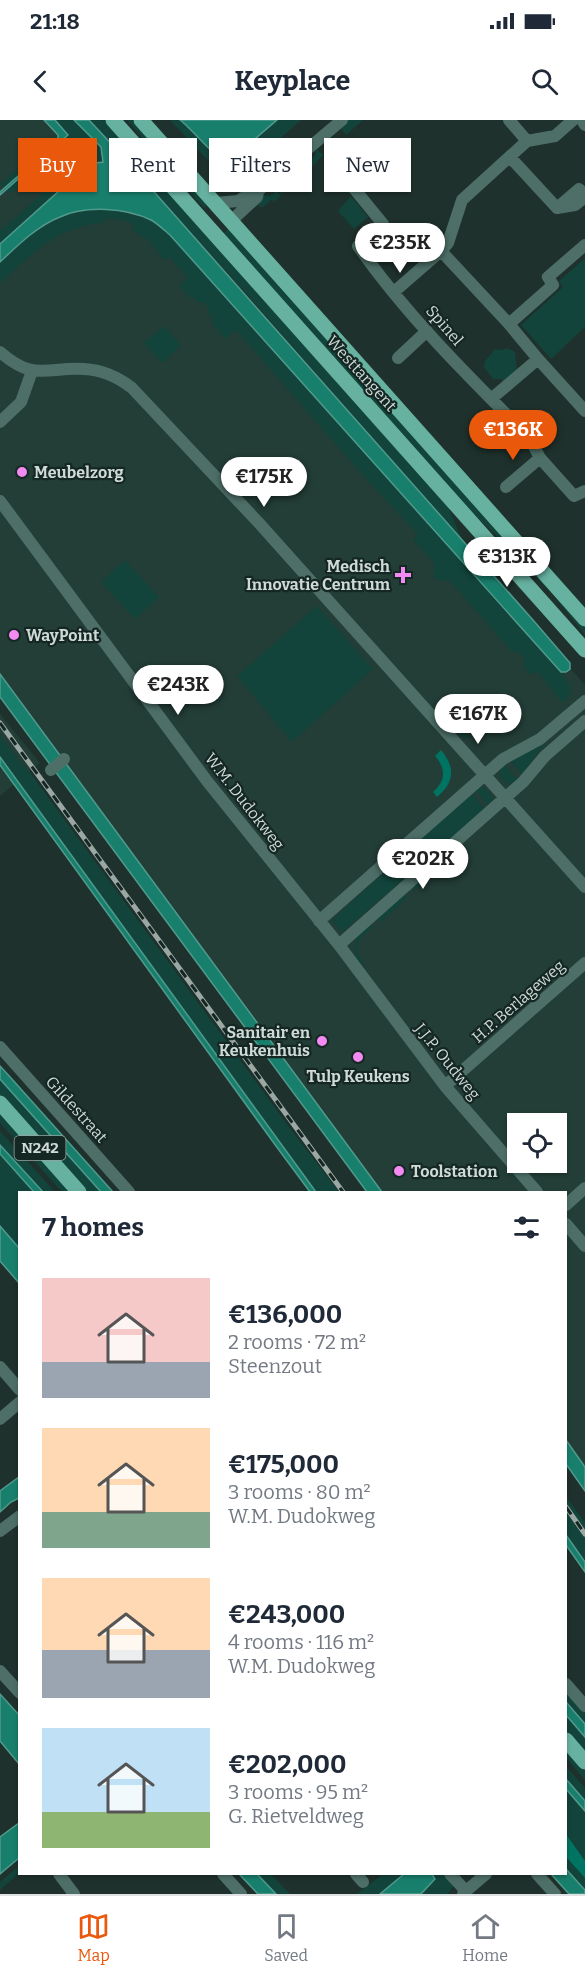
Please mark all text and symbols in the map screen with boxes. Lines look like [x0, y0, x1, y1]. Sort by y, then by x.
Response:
text: 21:18 [30, 8, 80, 35]
icon: back [24, 65, 57, 98]
text: Keyplace [235, 65, 350, 97]
icon: search [528, 65, 561, 98]
chip: Buy [18, 138, 97, 192]
chip: Rent [109, 138, 197, 192]
chip: Filters [209, 138, 312, 192]
chip: New [324, 138, 411, 192]
pin: €235K [358, 223, 442, 274]
text: €235K [369, 230, 431, 254]
street label: Spinel [422, 301, 467, 350]
street label: Westtangent [323, 332, 401, 415]
pin: €136K [471, 410, 555, 461]
text: €136K [483, 417, 543, 441]
pin: €175K [222, 457, 306, 508]
place label: Meubelzorg [34, 463, 124, 482]
text: €175K [235, 464, 293, 488]
marker: Meubelzorg [15, 465, 29, 479]
pin: €313K [465, 537, 549, 588]
text: €313K [477, 544, 537, 568]
place label: Medisch Innovatie Centrum [246, 557, 391, 594]
marker: Medisch Innovatie Centrum [394, 566, 412, 584]
place label: WayPoint [26, 626, 100, 645]
marker: WayPoint [7, 628, 21, 642]
pin: €243K [136, 665, 220, 716]
text: €243K [147, 672, 209, 696]
pin: €167K [436, 694, 520, 745]
text: €167K [448, 701, 508, 725]
street label: W.M. Dudokweg [201, 749, 288, 854]
pin: €202K [381, 839, 465, 890]
text: €202K [391, 846, 455, 870]
street label: H.P. Berlageweg [468, 956, 568, 1047]
street label: J.J.P. Oudweg [410, 1018, 484, 1103]
place label: Sanitair en Keukenhuis [219, 1023, 311, 1060]
marker: Sanitair en Keukenhuis [315, 1034, 329, 1048]
marker: Tulp Keukens [351, 1050, 365, 1064]
place label: Tulp Keukens [306, 1067, 410, 1086]
street label: Gildestraat [42, 1072, 112, 1147]
map controls [507, 1113, 567, 1173]
button: locate [507, 1113, 567, 1173]
road number: N242 [15, 1136, 66, 1160]
place label: Toolstation [411, 1162, 498, 1181]
marker: Toolstation [392, 1164, 406, 1178]
icon: filters [510, 1211, 543, 1244]
text: 7 homes [42, 1212, 144, 1243]
text: €136,000 [228, 1299, 342, 1330]
icon: home [90, 1302, 162, 1374]
text: 2 rooms · 72 m² [228, 1330, 366, 1354]
text: Steenzout [228, 1354, 322, 1378]
text: €175,000 [228, 1449, 339, 1480]
icon: home [90, 1452, 162, 1524]
text: 3 rooms · 80 m² [228, 1480, 371, 1504]
text: W.M. Dudokweg [228, 1504, 375, 1528]
text: €243,000 [228, 1599, 345, 1630]
icon: home [90, 1602, 162, 1674]
text: 4 rooms · 116 m² [228, 1630, 374, 1654]
text: W.M. Dudokweg [228, 1654, 375, 1678]
text: €202,000 [228, 1749, 346, 1780]
icon: home [90, 1752, 162, 1824]
text: 3 rooms · 95 m² [228, 1780, 368, 1804]
text: G. Rietveldweg [228, 1804, 364, 1828]
tab: Map [77, 1910, 110, 1965]
tab: Saved [264, 1910, 308, 1965]
tab: Home [462, 1910, 508, 1965]

